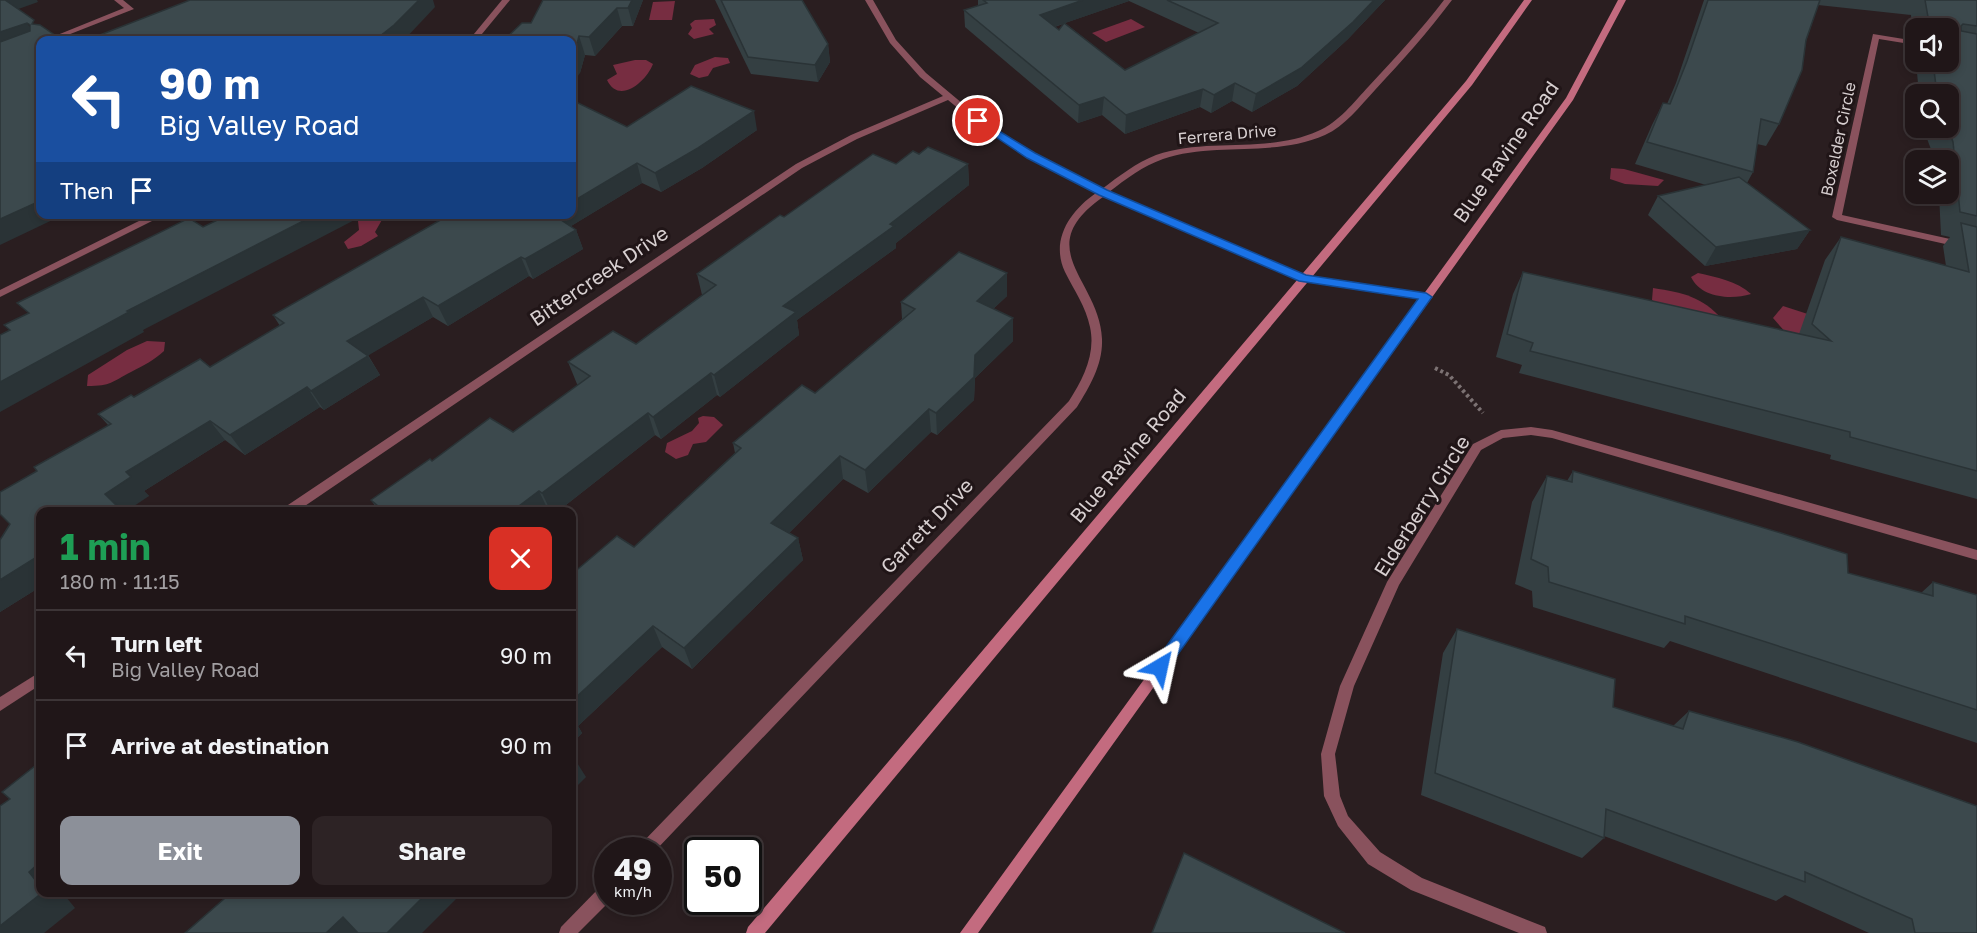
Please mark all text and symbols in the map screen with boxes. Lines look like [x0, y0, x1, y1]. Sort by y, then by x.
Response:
map controls [1905, 18, 1959, 204]
button: sound [1905, 18, 1959, 72]
text: 90 m [159, 58, 260, 108]
icon: left [60, 60, 138, 138]
street label: Blue Ravine Road [1447, 76, 1563, 227]
street label: Boxelder Circle [1816, 80, 1860, 198]
button: search [1905, 84, 1959, 138]
pin [952, 95, 1003, 146]
icon: arrive [961, 104, 994, 137]
text: Big Valley Road [159, 109, 360, 141]
street label: Ferrera Drive [1177, 120, 1277, 148]
button: layers [1905, 150, 1959, 204]
icon: arrive [125, 174, 158, 207]
text: Then [60, 177, 113, 204]
street label: Bittercreek Drive [525, 220, 672, 330]
street label: Blue Ravine Road [1064, 384, 1190, 527]
street label: Elderberry Circle [1368, 431, 1474, 580]
street label: Garrett Drive [875, 473, 978, 578]
text: 1 min [60, 525, 151, 568]
button: close [489, 527, 552, 590]
text: 180 m · 11:15 [60, 569, 180, 593]
text: Turn left [111, 630, 202, 657]
position arrow [1128, 635, 1192, 699]
icon: left [60, 639, 93, 672]
text: 90 m [500, 642, 552, 669]
text: Big Valley Road [111, 657, 260, 681]
icon: arrive [60, 729, 93, 762]
text: Arrive at destination [111, 732, 329, 759]
text: 90 m [500, 732, 552, 759]
button: Exit [60, 816, 300, 885]
button: Share [312, 816, 552, 885]
speed limit sign: 50 [684, 837, 762, 915]
text: 49 [614, 851, 652, 887]
text: km/h [614, 882, 652, 900]

